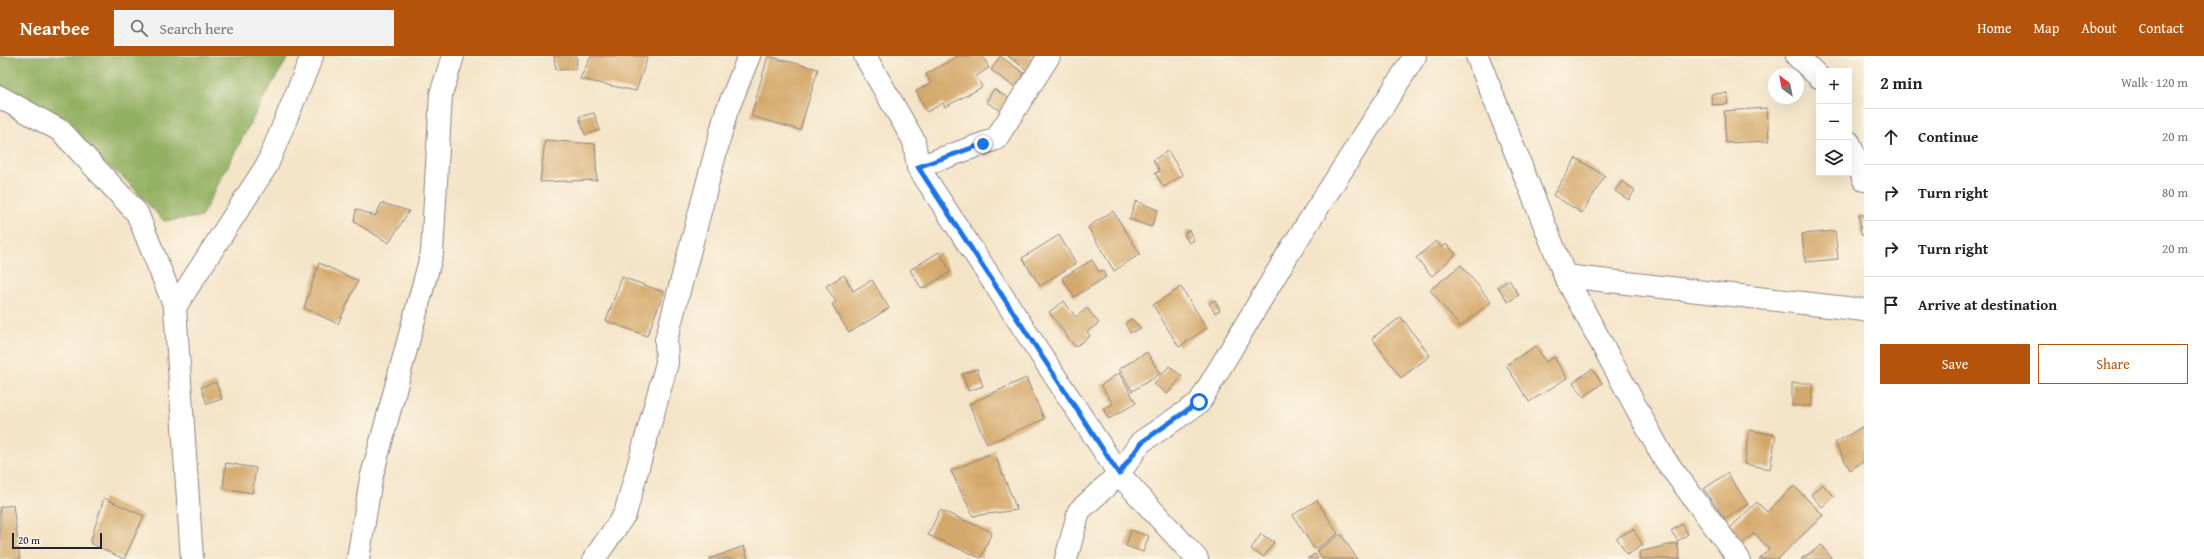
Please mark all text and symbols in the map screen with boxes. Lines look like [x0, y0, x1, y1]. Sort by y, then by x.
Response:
search box [114, 10, 394, 46]
text: Nearbee [20, 14, 90, 42]
icon: search [128, 17, 150, 39]
text: Search here [160, 18, 234, 39]
text: Home [1977, 18, 2012, 38]
text: Map [2034, 18, 2059, 38]
text: About [2081, 18, 2117, 38]
text: Contact [2139, 18, 2184, 38]
north arrow [1768, 68, 1804, 104]
map controls [1816, 68, 1852, 176]
button: + [1816, 68, 1852, 104]
text: 2 min [1880, 70, 1922, 95]
text: Walk · 120 m [2121, 73, 2188, 92]
button: − [1816, 104, 1852, 140]
icon: ahead [1880, 126, 1902, 148]
text: Continue [1918, 126, 1979, 147]
text: 20 m [2162, 127, 2188, 146]
route end [974, 135, 992, 153]
button: layers [1816, 140, 1852, 176]
icon: right [1880, 182, 1902, 204]
text: Turn right [1918, 182, 1989, 203]
text: 80 m [2162, 183, 2188, 202]
icon: right [1880, 238, 1902, 260]
text: Turn right [1918, 238, 1989, 259]
text: 20 m [2162, 239, 2188, 258]
icon: arrive [1880, 294, 1902, 316]
text: Arrive at destination [1918, 294, 2057, 315]
button: Save [1880, 344, 2030, 384]
button: Share [2038, 344, 2188, 384]
route start [1190, 393, 1208, 411]
scale bar [12, 531, 102, 550]
text: 20 m [18, 532, 40, 548]

